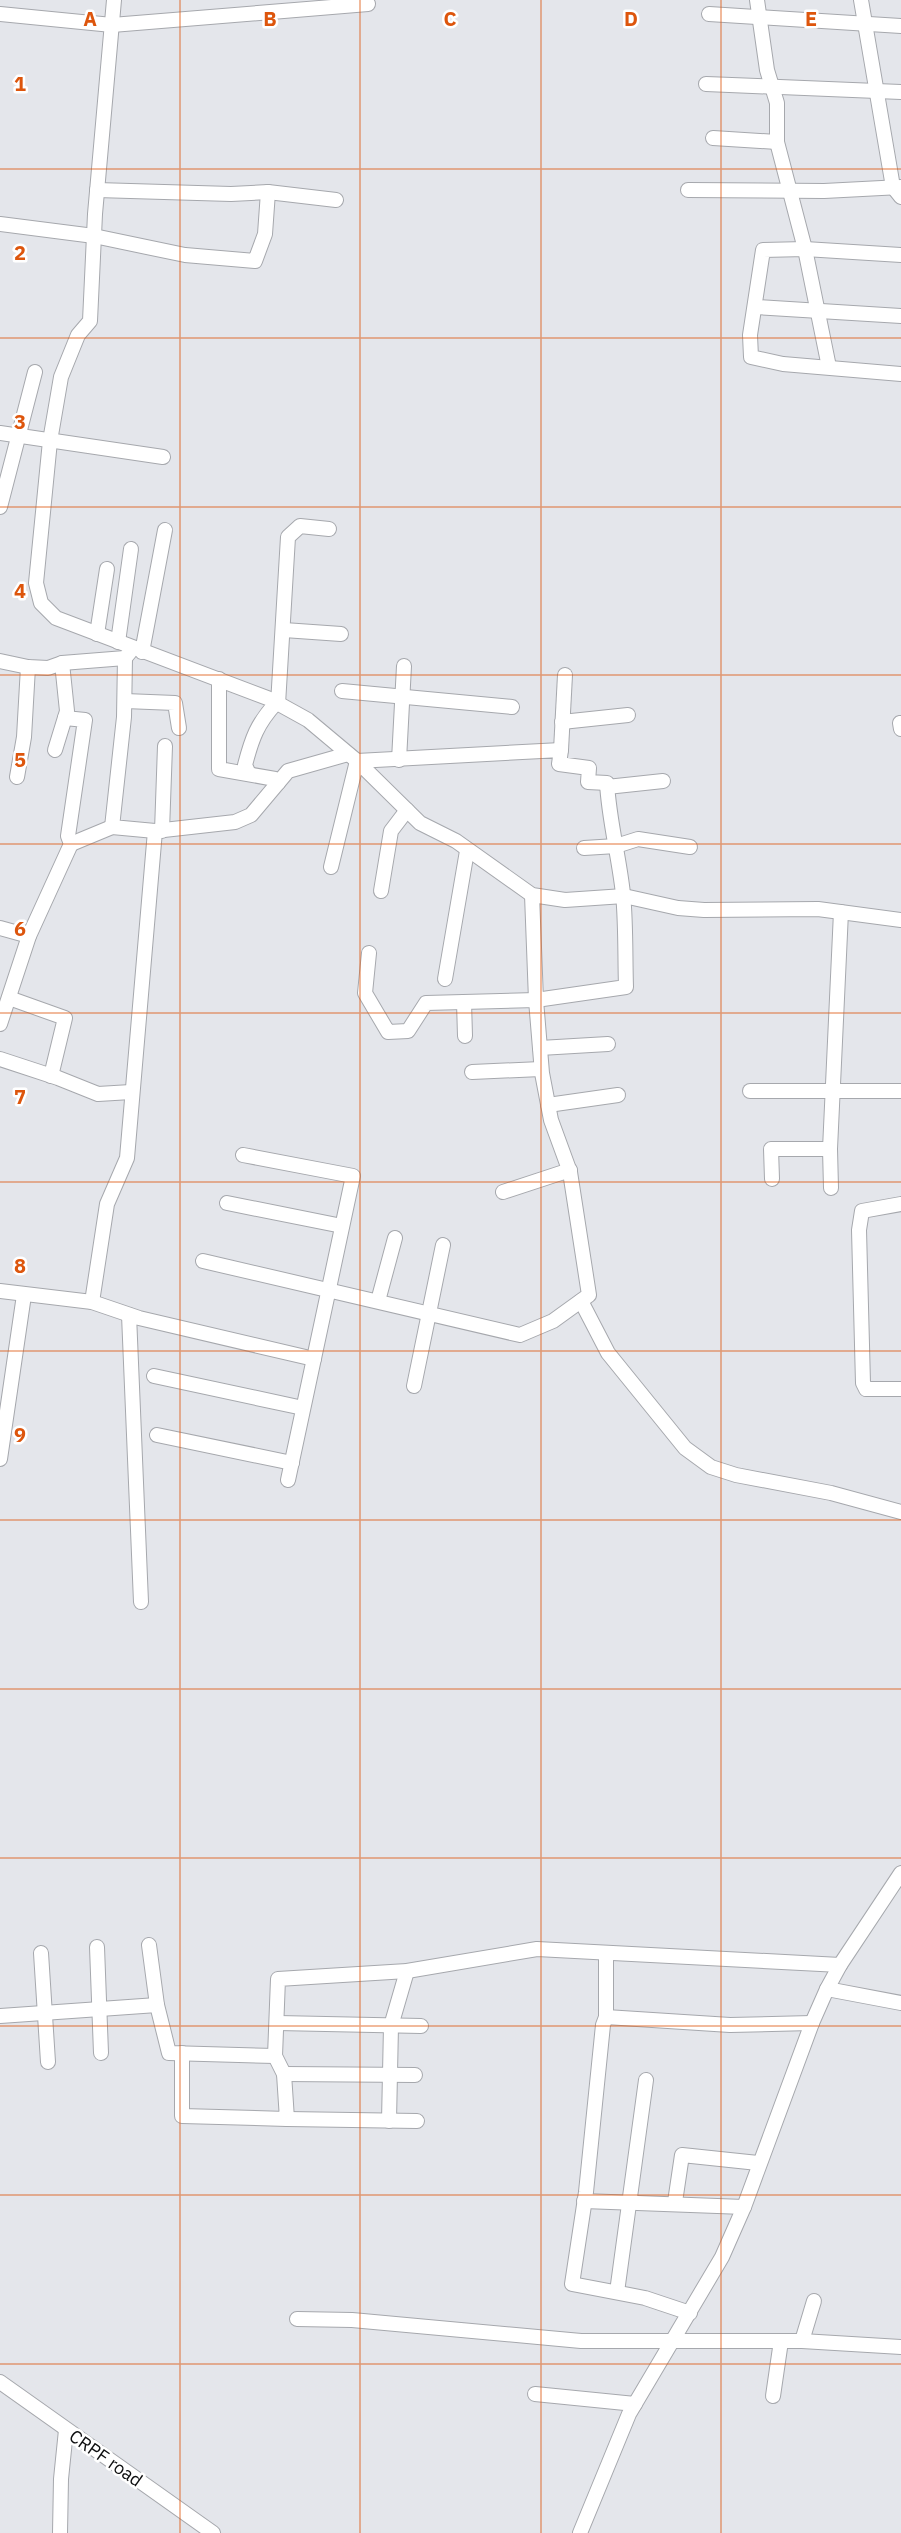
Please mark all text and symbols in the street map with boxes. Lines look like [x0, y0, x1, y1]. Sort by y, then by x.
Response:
text: A [83, 5, 97, 32]
text: B [263, 5, 277, 32]
text: C [443, 5, 457, 32]
text: D [624, 5, 638, 32]
text: E [805, 5, 817, 32]
text: 1 [14, 70, 26, 97]
text: 2 [14, 239, 26, 266]
text: 3 [14, 408, 26, 435]
text: 4 [14, 577, 26, 604]
text: 5 [14, 746, 26, 773]
text: 6 [14, 915, 26, 942]
text: 7 [14, 1083, 26, 1110]
text: 8 [14, 1252, 26, 1279]
text: 9 [14, 1421, 26, 1448]
street label: CRPF road [65, 2424, 147, 2492]

